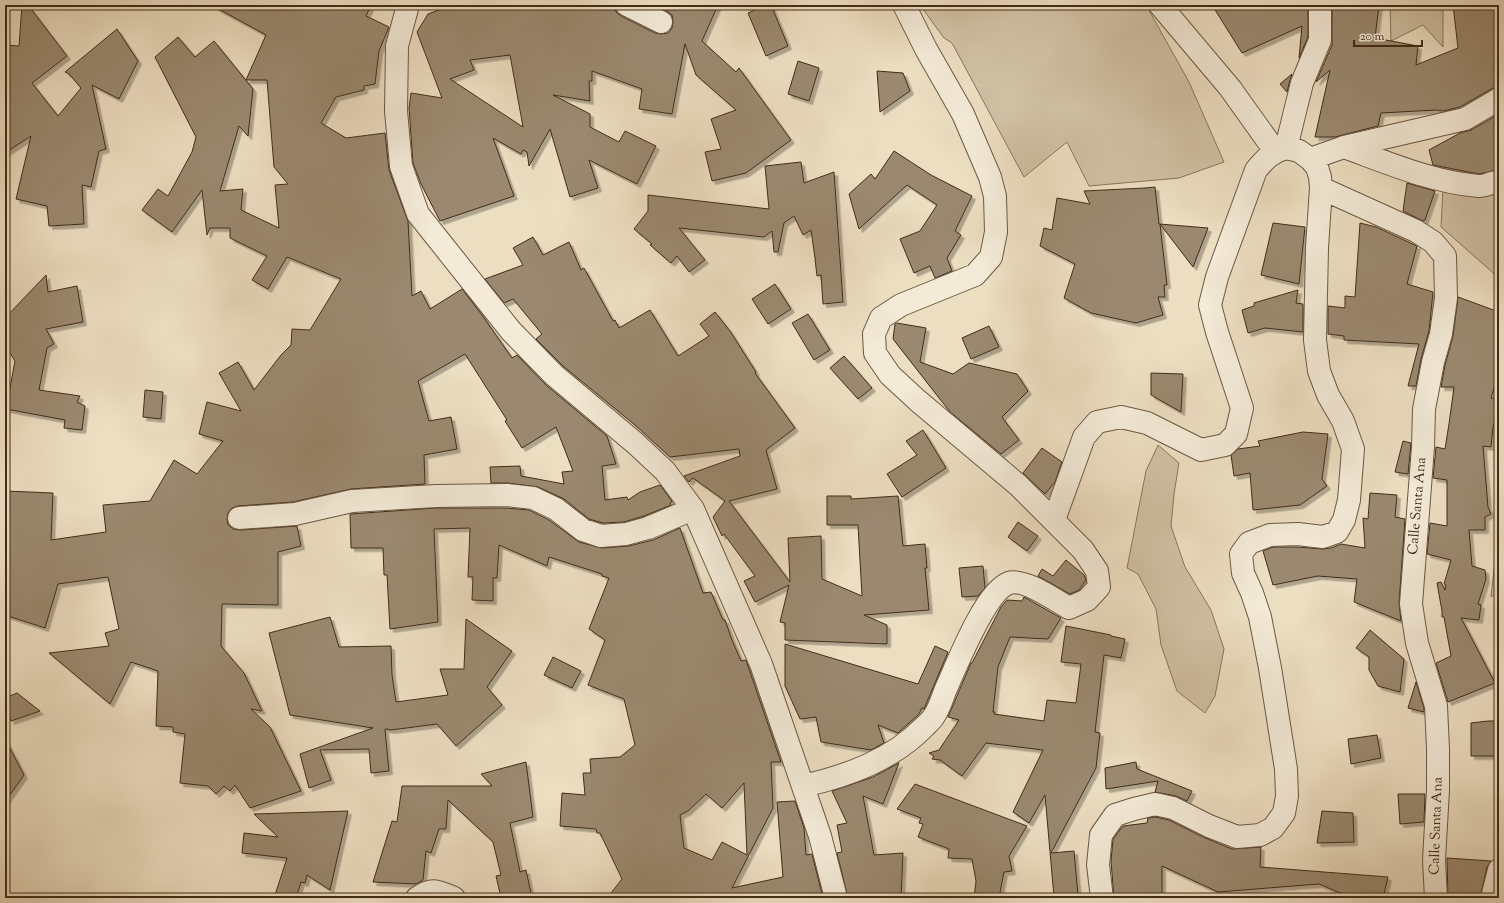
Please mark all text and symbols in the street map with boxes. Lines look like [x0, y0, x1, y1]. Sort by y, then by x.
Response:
scale bar [1354, 22, 1422, 48]
text: 20 m [1360, 28, 1385, 46]
street label: Calle Santa Ana [1404, 456, 1432, 556]
street label: Calle Santa Ana [1425, 776, 1449, 875]

